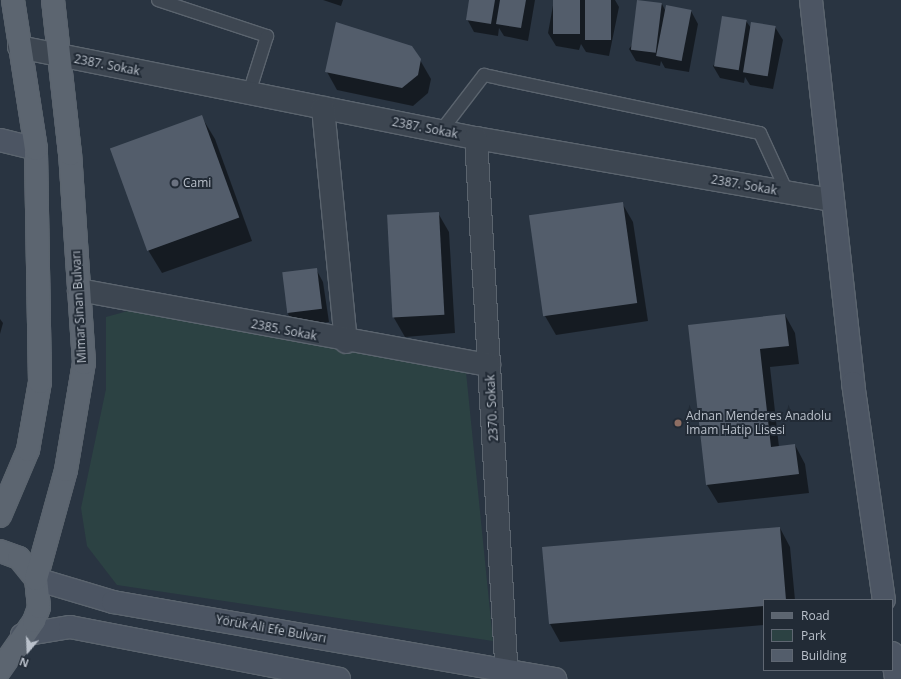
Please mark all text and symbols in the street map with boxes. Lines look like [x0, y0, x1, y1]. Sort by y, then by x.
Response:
street label: 2387. Sokak [73, 52, 141, 78]
street label: 2387. Sokak [391, 115, 459, 141]
street label: 2387. Sokak [710, 172, 778, 198]
place label: Cami [183, 176, 211, 190]
marker: Cami [170, 178, 180, 188]
street label: Mimar Sinan Bulvarı [69, 250, 89, 364]
street label: 2385. Sokak [250, 317, 318, 343]
street label: 2370. Sokak [483, 374, 501, 442]
place label: Adnan Menderes Anadolu İmam Hatip Lisesi [686, 409, 831, 437]
marker: Adnan Menderes Anadolu İmam Hatip Lisesi [673, 418, 683, 428]
legend [763, 599, 893, 671]
text: Road [801, 607, 830, 624]
street label: Yörük Ali Efe Bulvarı [215, 612, 327, 646]
text: Park [801, 627, 826, 644]
north arrow [8, 631, 48, 671]
text: Building [801, 647, 846, 664]
text: N [17, 654, 31, 671]

